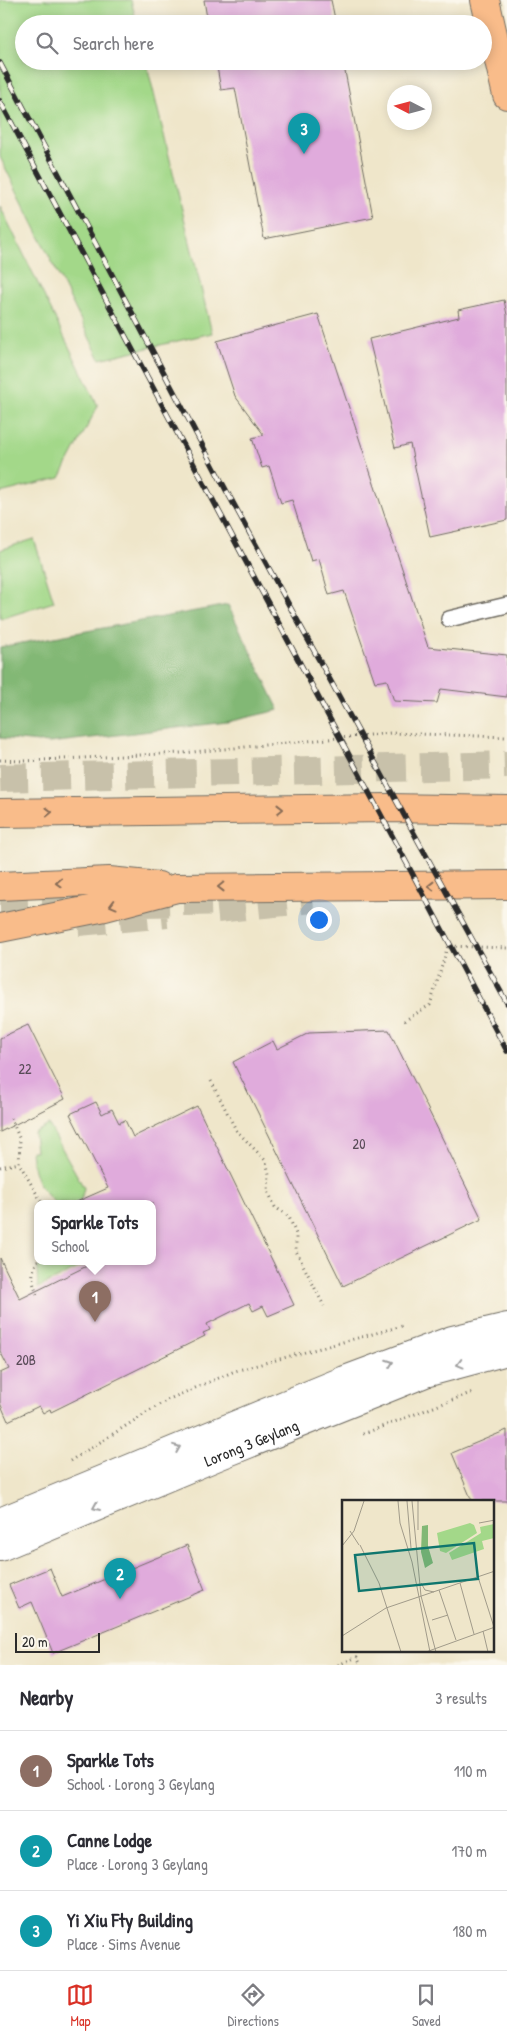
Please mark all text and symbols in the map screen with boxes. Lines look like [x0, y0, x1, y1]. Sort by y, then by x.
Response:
search box [15, 15, 492, 70]
icon: search [33, 29, 61, 57]
text: Search here [73, 30, 154, 56]
north arrow [387, 85, 432, 130]
pin: 3 [288, 113, 320, 154]
one-way arrow [276, 804, 284, 814]
one-way arrow [45, 807, 53, 818]
one-way arrow [55, 878, 63, 889]
one-way arrow [427, 881, 435, 891]
one-way arrow [217, 882, 225, 892]
one-way arrow [110, 899, 118, 909]
your location [306, 907, 332, 933]
house number: 22 [18, 1059, 32, 1078]
house number: 20 [353, 1134, 365, 1153]
popup [34, 1200, 156, 1265]
text: Sparkle Tots [52, 1209, 138, 1235]
text: School [52, 1235, 89, 1257]
pin: 1 [79, 1281, 111, 1322]
house number: 20B [16, 1350, 36, 1369]
one-way arrow [455, 1358, 464, 1369]
one-way arrow [386, 1359, 394, 1369]
street label: Lorong 3 Geylang [201, 1414, 302, 1472]
one-way arrow [172, 1444, 181, 1454]
inset map [342, 1500, 494, 1652]
one-way arrow [92, 1501, 101, 1512]
pin: 2 [104, 1558, 136, 1599]
scale bar [15, 1630, 100, 1653]
text: 20 m [22, 1632, 48, 1651]
text: Nearby [20, 1683, 73, 1712]
text: 3 results [435, 1687, 487, 1709]
text: Sparkle Tots [67, 1747, 154, 1773]
text: 1 [33, 1760, 39, 1782]
text: 110 m [454, 1760, 487, 1782]
text: School · Lorong 3 Geylang [67, 1773, 215, 1795]
text: Canne Lodge [67, 1827, 152, 1853]
text: 2 [32, 1840, 40, 1862]
text: 170 m [452, 1840, 487, 1862]
text: Place · Lorong 3 Geylang [67, 1853, 208, 1875]
text: Yi Xiu Fty Building [67, 1907, 193, 1933]
text: 3 [32, 1920, 40, 1942]
text: 180 m [453, 1920, 487, 1942]
text: Place · Sims Avenue [67, 1933, 181, 1955]
tab: Map [66, 1981, 94, 2030]
tab: Directions [227, 1981, 279, 2030]
tab: Saved [412, 1981, 441, 2030]

